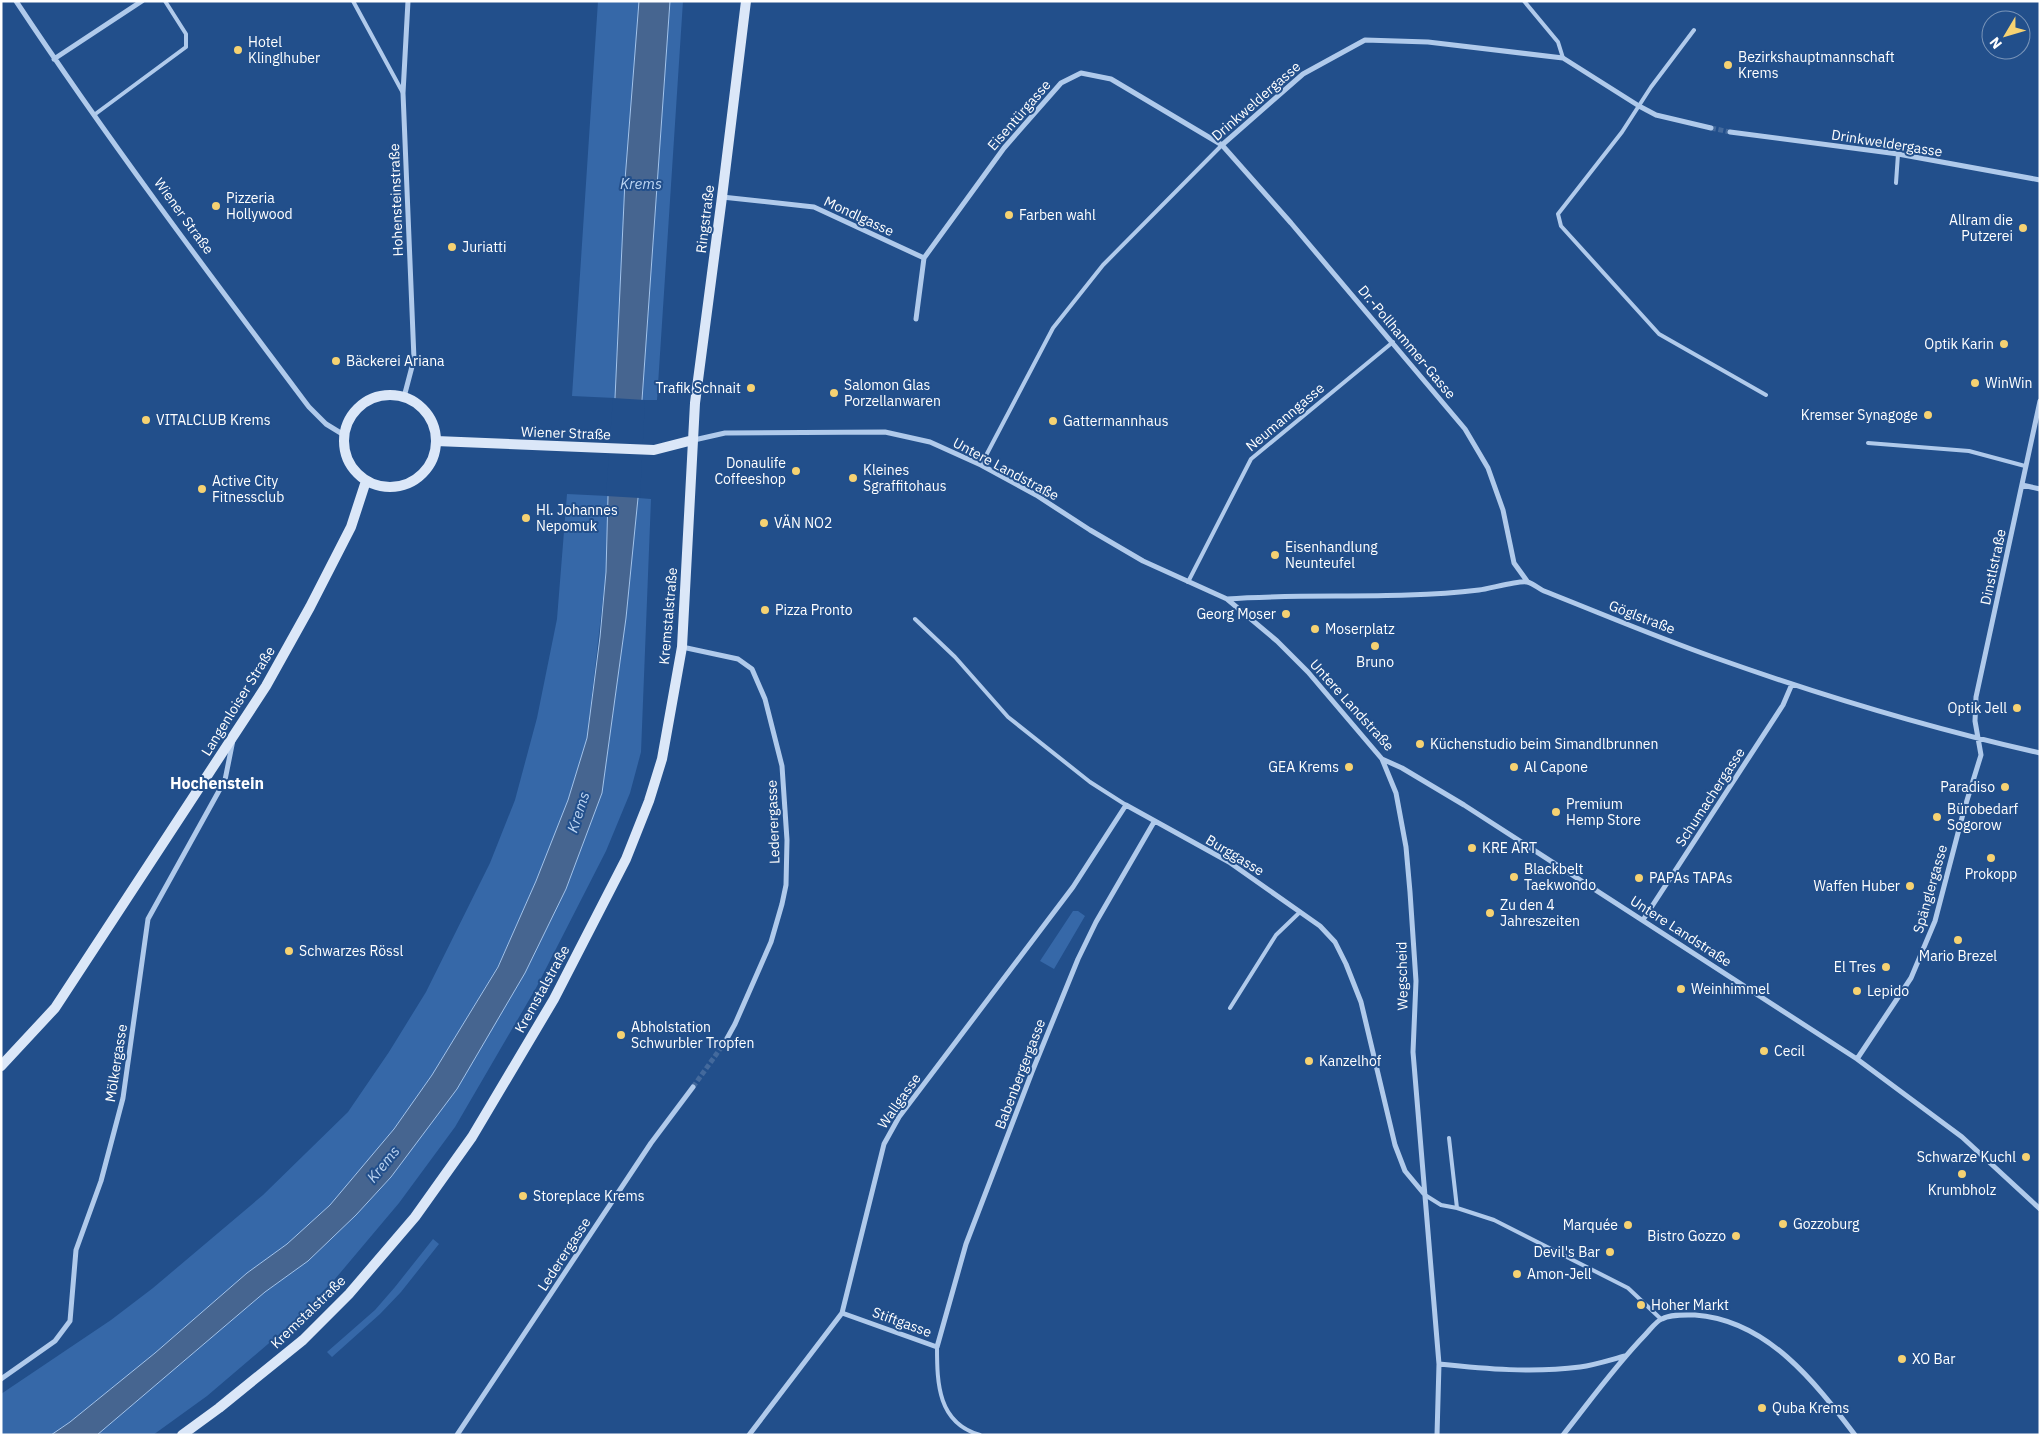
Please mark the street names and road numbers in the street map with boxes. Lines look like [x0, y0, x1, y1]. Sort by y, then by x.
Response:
street label: Drinkweldergasse [1208, 57, 1304, 145]
street label: Eisentürgasse [983, 76, 1055, 154]
street label: Drinkweldergasse [1830, 125, 1944, 161]
street label: Hohensteinstraße [385, 143, 407, 257]
street label: Wiener Straße [150, 174, 218, 258]
street label: Ringstraße [692, 184, 718, 254]
street label: Mondlgasse [821, 192, 897, 240]
street label: Dr.-Pollhammer-Gasse [1354, 281, 1460, 403]
street label: Neumanngasse [1242, 379, 1328, 455]
street label: Wiener Straße [521, 422, 612, 444]
street label: Untere Landstraße [950, 433, 1062, 505]
street label: Dinstlstraße [1976, 527, 2010, 607]
street label: Kremstalstraße [655, 566, 681, 665]
street label: Göglstraße [1606, 596, 1678, 638]
street label: Langenloiser Straße [197, 643, 279, 759]
street label: Untere Landstraße [1306, 655, 1398, 755]
street label: Schumachergasse [1671, 744, 1749, 850]
street label: Lederergasse [763, 779, 783, 864]
street label: Burggasse [1202, 830, 1268, 880]
street label: Spänglergasse [1909, 842, 1951, 935]
street label: Untere Landstraße [1627, 891, 1735, 971]
street label: Kremstalstraße [511, 942, 574, 1036]
street label: Wegscheid [1392, 942, 1412, 1010]
street label: Babenbergergasse [991, 1016, 1049, 1132]
street label: Mölkergasse [101, 1022, 131, 1103]
street label: Wallgasse [873, 1070, 925, 1132]
street label: Lederergasse [534, 1214, 595, 1294]
street label: Kremstalstraße [267, 1271, 350, 1352]
street label: Stiftgasse [870, 1303, 934, 1341]

